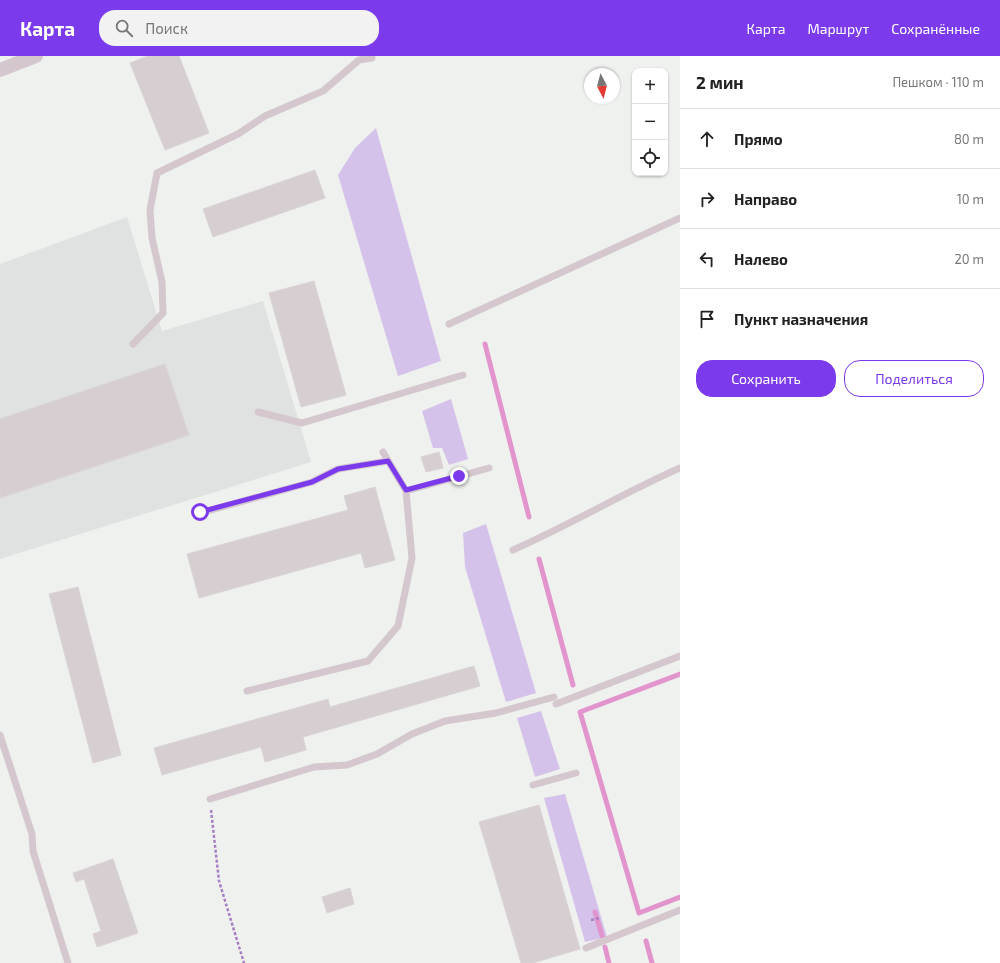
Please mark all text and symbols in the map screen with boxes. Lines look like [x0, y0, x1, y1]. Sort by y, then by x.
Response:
search box [99, 10, 379, 46]
text: Карта [20, 17, 75, 40]
icon: search [113, 17, 135, 39]
text: Поиск [145, 19, 188, 37]
text: Карта [747, 20, 785, 37]
text: Маршрут [807, 20, 869, 37]
text: Сохранённые [891, 20, 980, 37]
north arrow [584, 68, 620, 104]
map controls [632, 68, 668, 176]
button: + [632, 68, 668, 104]
text: 2 мин [696, 72, 744, 92]
text: Пешком · 110 m [892, 74, 984, 90]
button: − [632, 104, 668, 140]
icon: ahead [696, 128, 718, 150]
text: Прямо [734, 130, 783, 148]
text: 80 m [954, 131, 984, 147]
button: locate [632, 140, 668, 176]
icon: right [696, 188, 718, 210]
text: Направо [734, 190, 797, 208]
text: 10 m [957, 191, 984, 207]
icon: left [696, 248, 718, 270]
text: Налево [734, 250, 788, 268]
text: 20 m [955, 251, 984, 267]
icon: arrive [696, 308, 718, 330]
text: Пункт назначения [734, 310, 868, 328]
button: Сохранить [696, 360, 836, 397]
button: Поделиться [844, 360, 984, 397]
route end [450, 467, 468, 485]
route start [191, 503, 209, 521]

